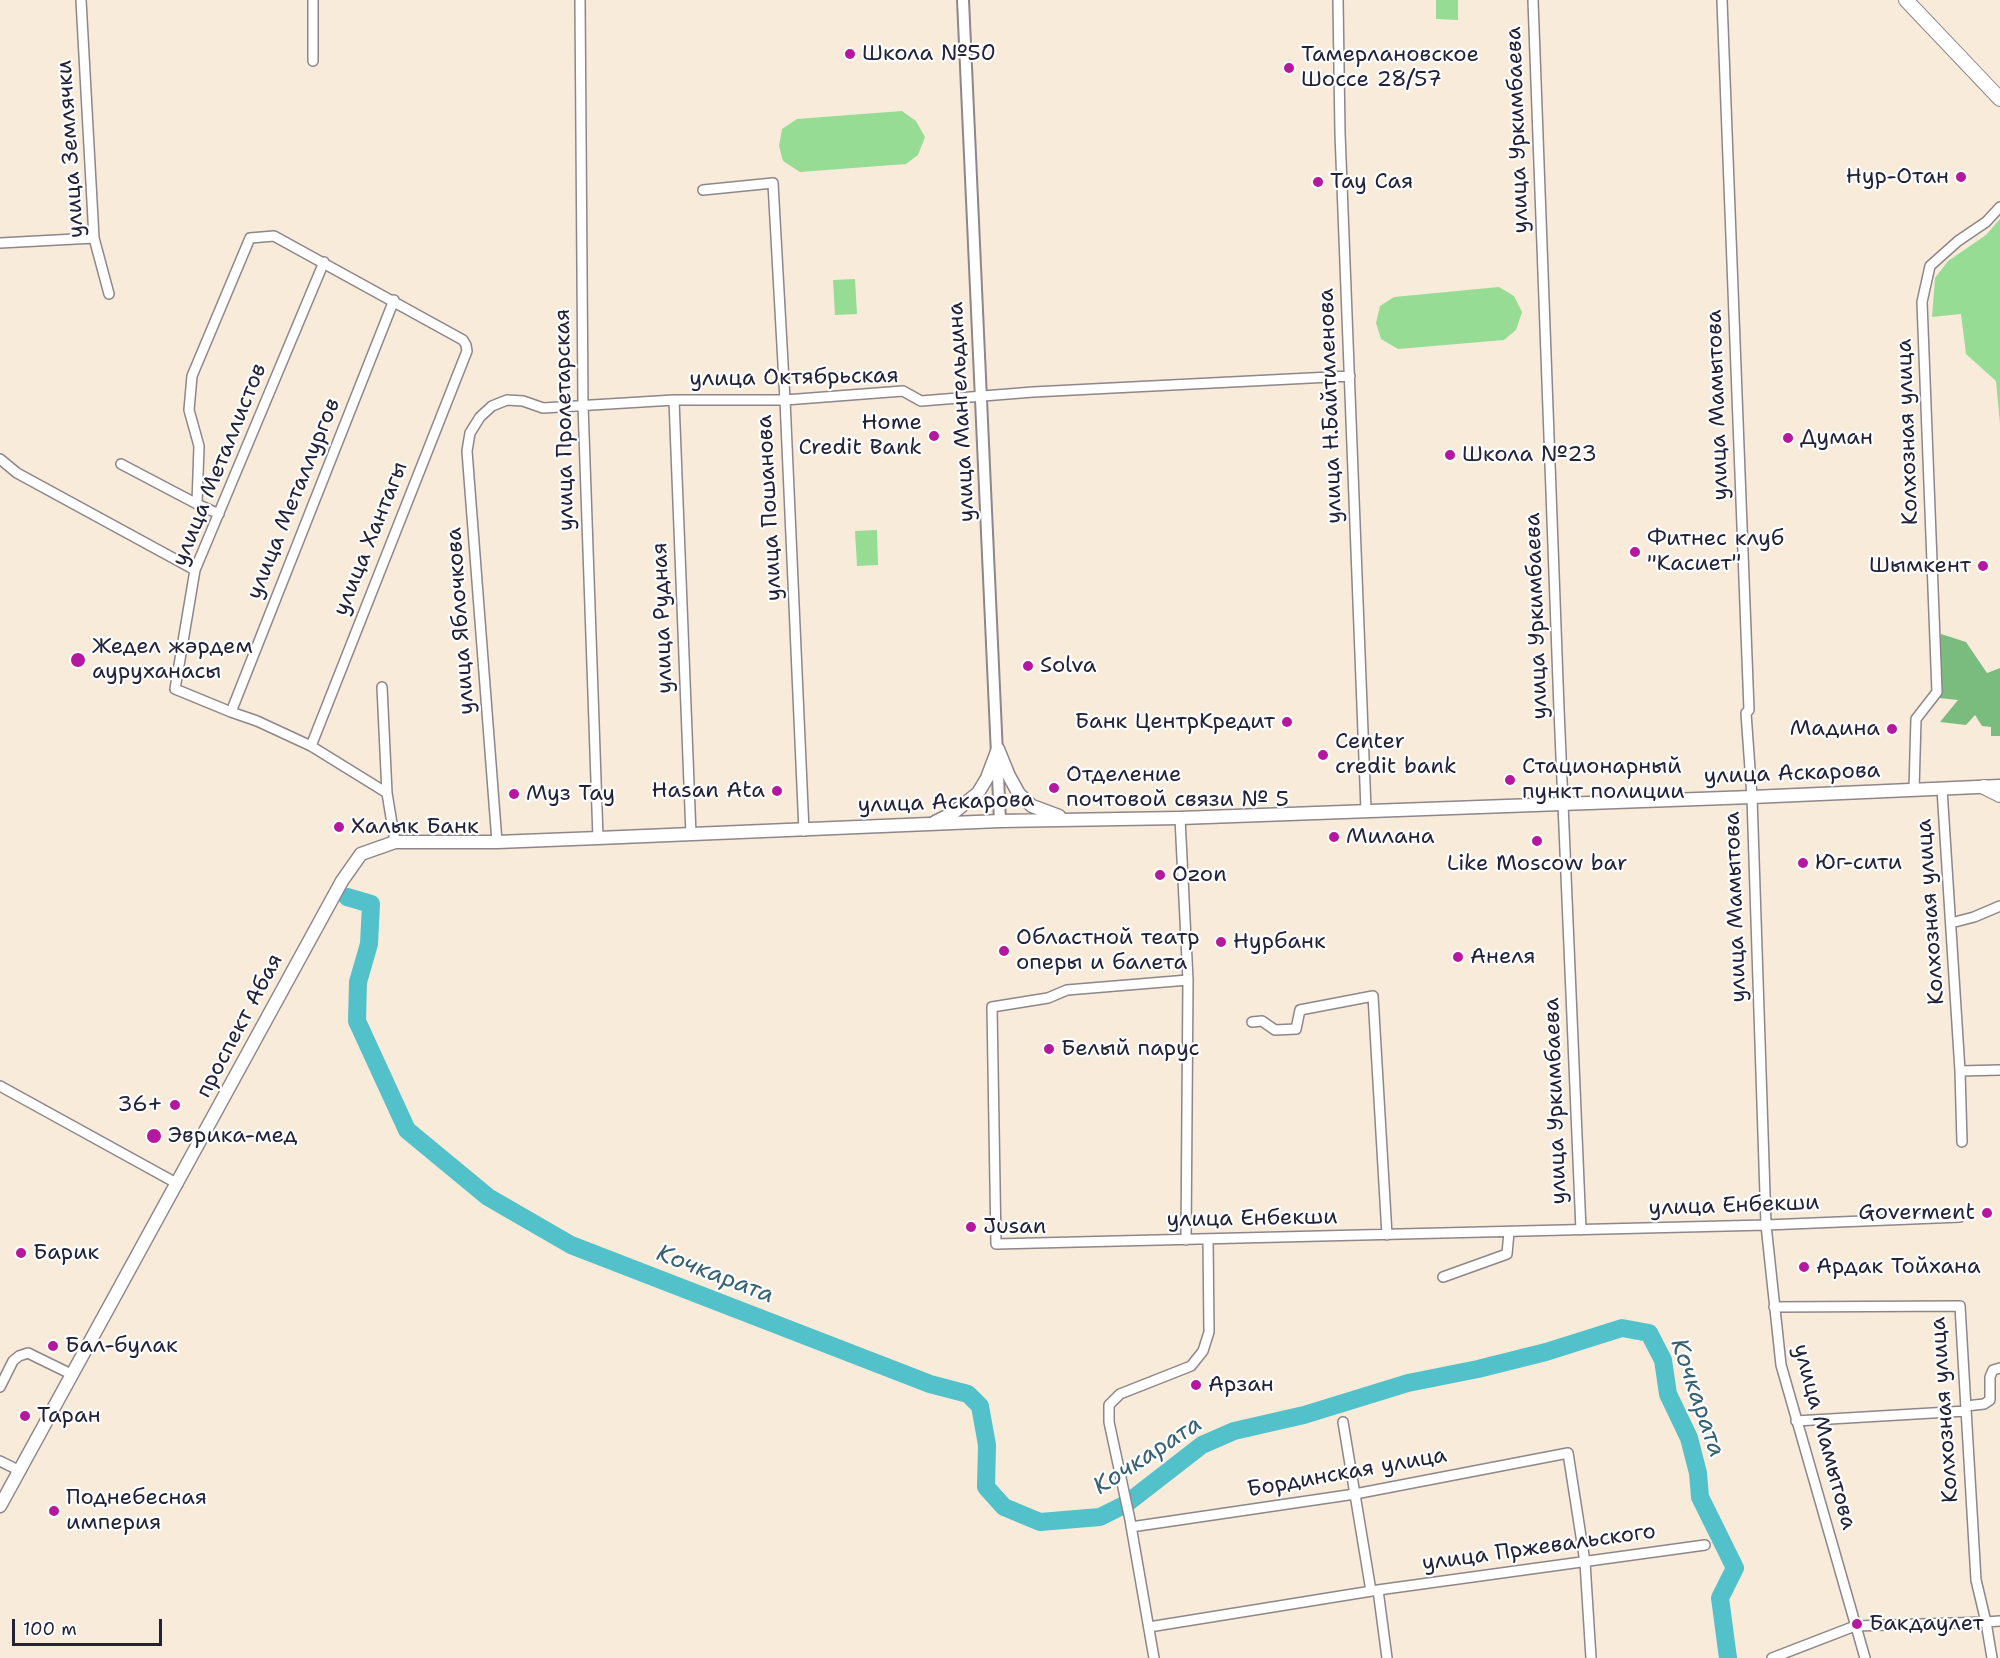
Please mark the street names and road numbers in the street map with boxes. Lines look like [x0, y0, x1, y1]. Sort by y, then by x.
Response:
street label: улица Уркимбаева [1501, 26, 1535, 234]
street label: улица Землячки [52, 59, 90, 239]
street label: улица Н.Байтиленова [1314, 288, 1348, 524]
street label: улица Мангельдина [943, 301, 981, 523]
street label: улица Пролетарская [550, 309, 580, 531]
street label: улица Мамытова [1701, 309, 1735, 501]
street label: Колхозная улица [1892, 338, 1924, 526]
street label: улица Металлистов [167, 360, 273, 570]
street label: улица Октябрьская [689, 363, 899, 393]
street label: улица Металлургов [242, 395, 346, 603]
street label: улица Пошанова [752, 414, 788, 602]
street label: улица Хантагы [328, 458, 414, 620]
street label: улица Уркимбаева [1520, 512, 1554, 720]
street label: улица Яблочкова [441, 527, 481, 715]
street label: улица Рудная [647, 542, 679, 694]
street label: улица Аскарова [1703, 758, 1881, 790]
street label: улица Аскарова [857, 787, 1035, 819]
street label: улица Мамытова [1719, 811, 1753, 1003]
street label: Колхозная улица [1911, 818, 1951, 1006]
street label: проспект Абая [191, 949, 289, 1103]
street label: улица Уркимбаева [1539, 997, 1573, 1205]
street label: улица Енбекши [1648, 1190, 1820, 1222]
street label: улица Енбекши [1166, 1204, 1338, 1234]
street label: Колхозная улица [1925, 1316, 1965, 1504]
street label: улица Мамытова [1787, 1341, 1861, 1533]
street label: Бординская улица [1245, 1442, 1449, 1504]
street label: улица Пржевальского [1420, 1519, 1658, 1577]

